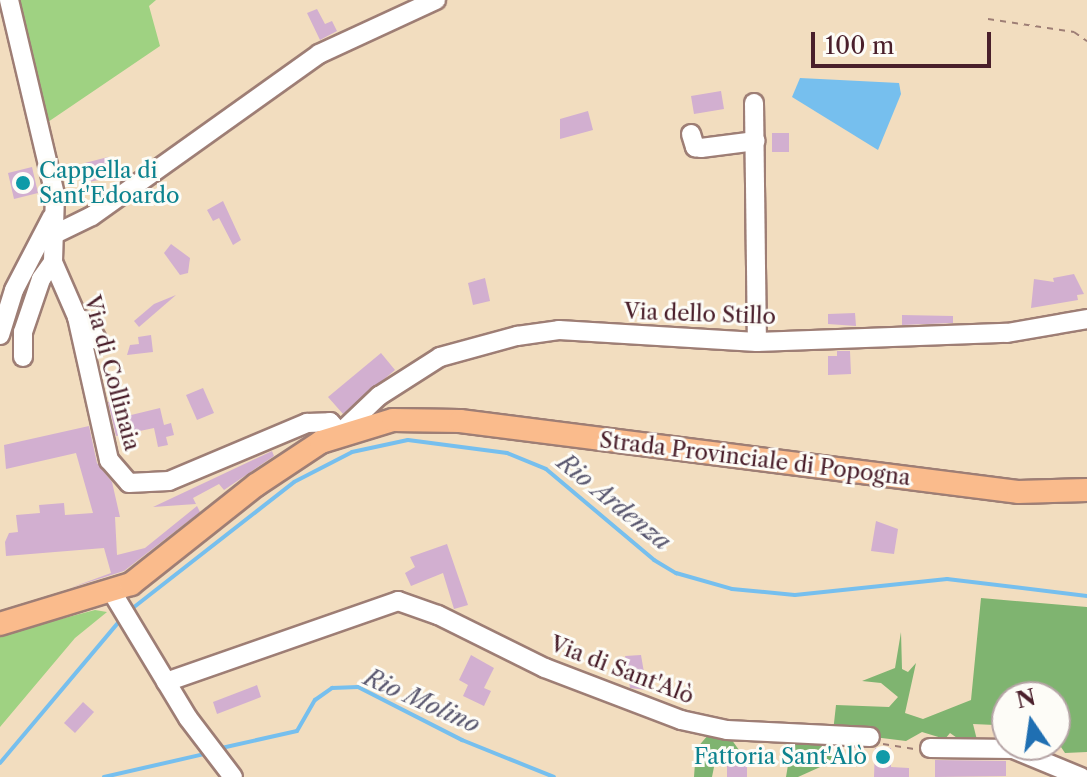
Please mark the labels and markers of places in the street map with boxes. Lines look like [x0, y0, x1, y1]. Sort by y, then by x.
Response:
place label: Cappella di Sant'Edoardo [39, 157, 179, 208]
marker: Cappella di Sant'Edoardo [14, 174, 32, 192]
place label: Fattoria Sant'Alò [693, 744, 867, 770]
marker: Fattoria Sant'Alò [874, 748, 892, 766]

